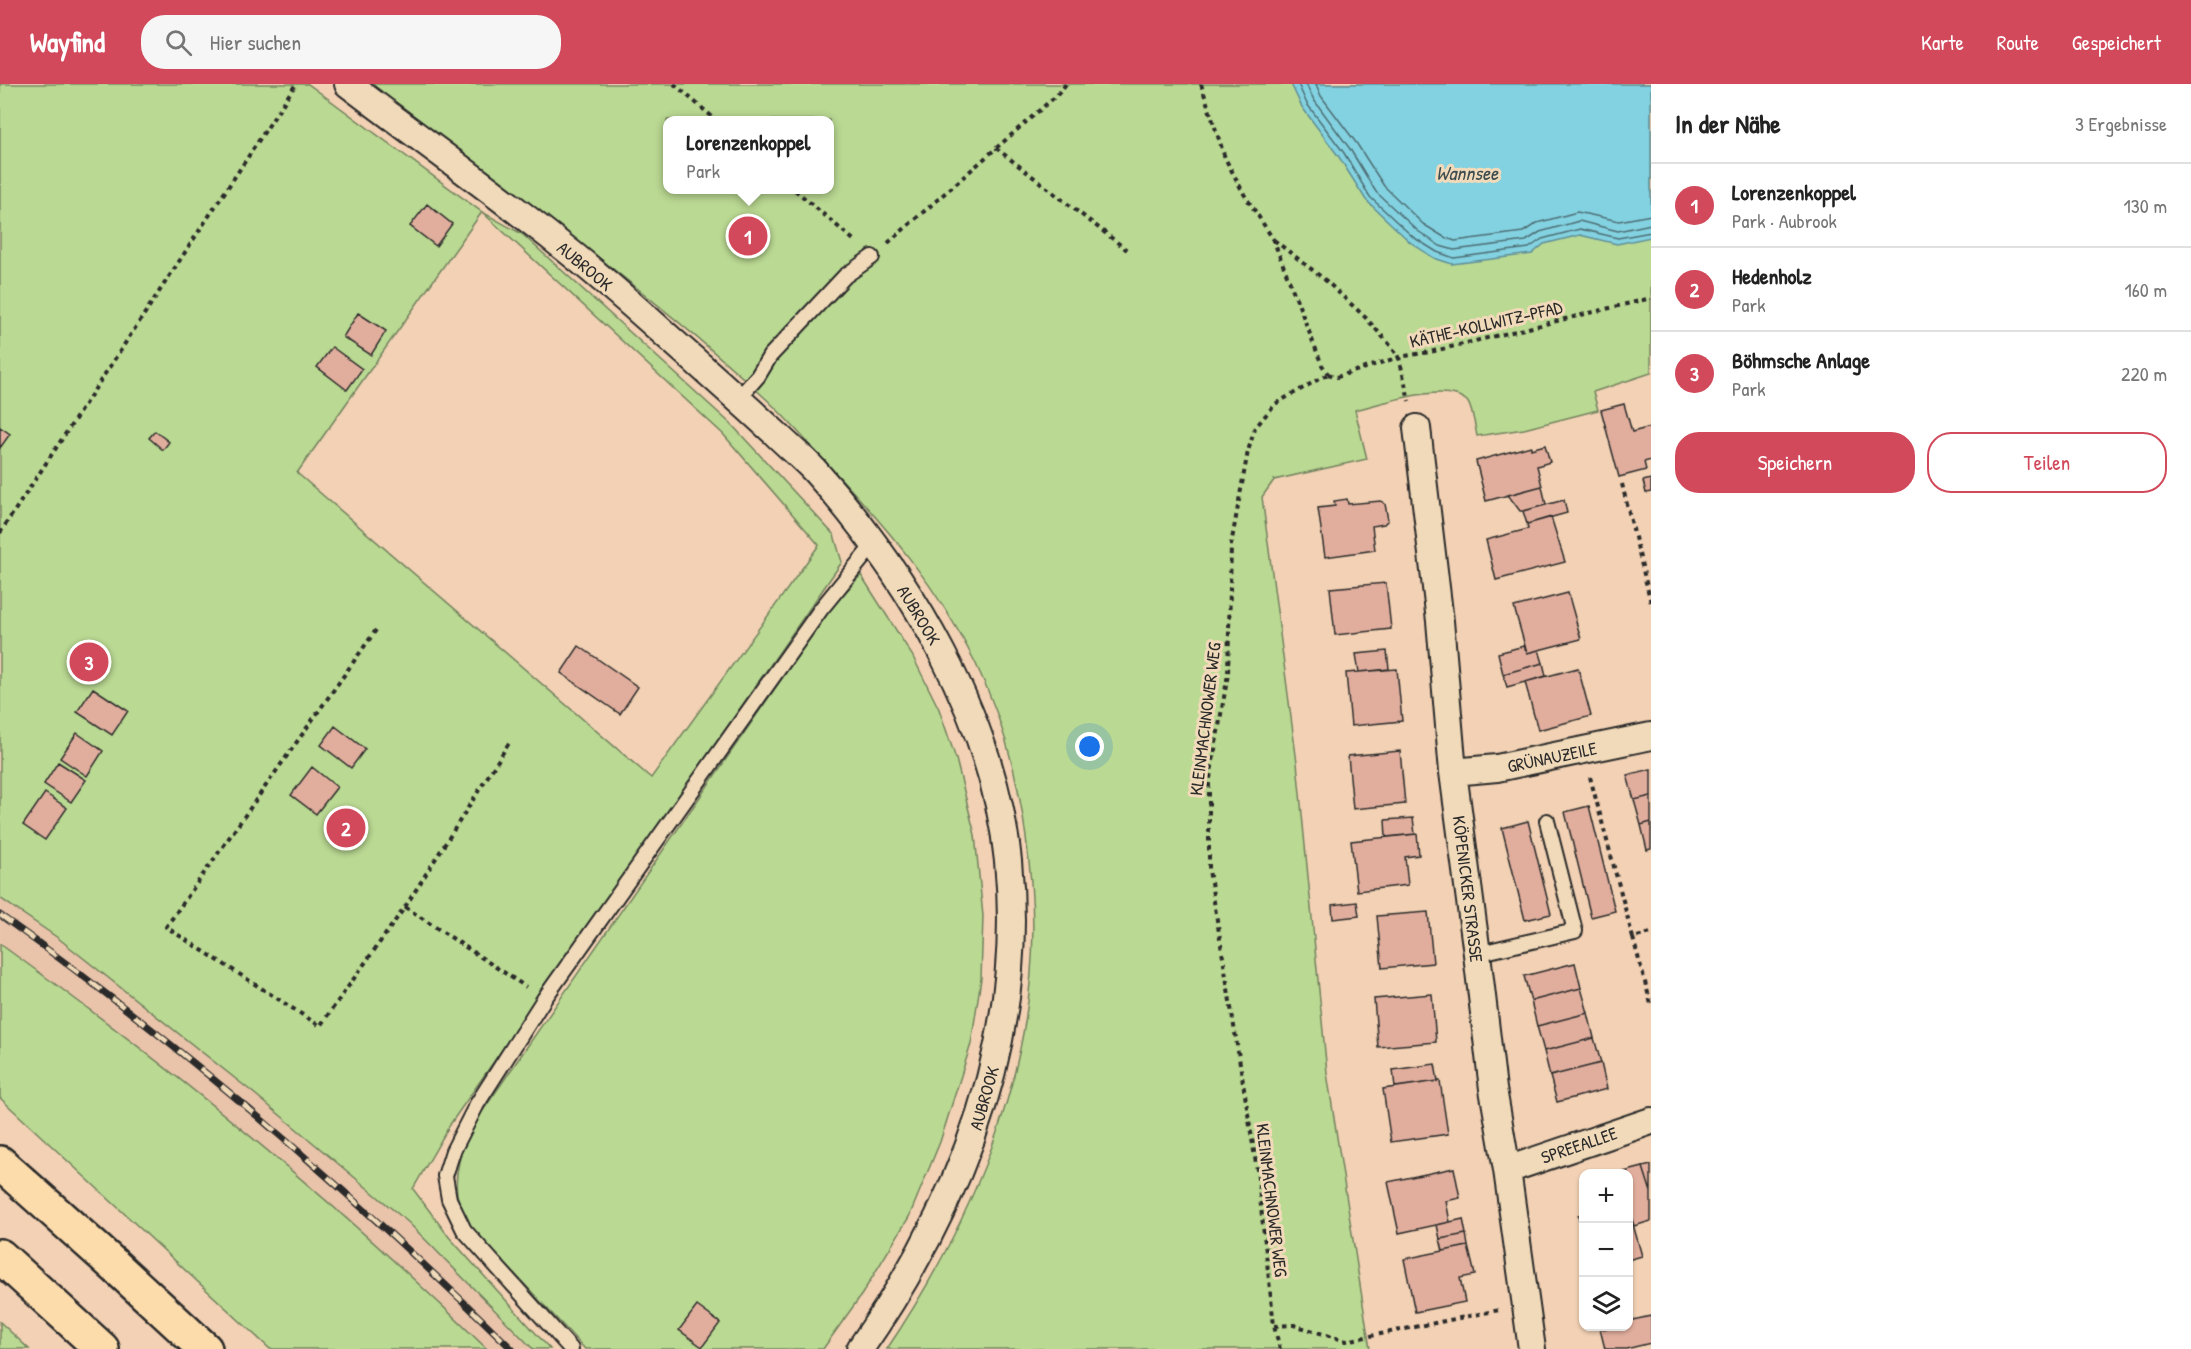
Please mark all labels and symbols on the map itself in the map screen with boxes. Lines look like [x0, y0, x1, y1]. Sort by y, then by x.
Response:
water label: Wannsee [1436, 159, 1499, 186]
pin: 1 [728, 214, 768, 258]
street label: AUBROOK [552, 235, 619, 297]
street label: KÄTHE-KOLLWITZ-PFAD [1407, 294, 1565, 354]
street label: AUBROOK [891, 581, 947, 650]
pin: 3 [70, 640, 109, 684]
street label: KLEINMACHNOWER WEG [1183, 641, 1227, 797]
your location [1075, 732, 1104, 761]
street label: GRÜNAUZEILE [1505, 735, 1599, 779]
pin: 2 [326, 806, 366, 850]
street label: KÖPENICKER STRASSE [1447, 814, 1489, 964]
street label: AUBROOK [963, 1063, 1005, 1133]
street label: SPREEALLEE [1538, 1120, 1621, 1170]
street label: KLEINMACHNOWER WEG [1250, 1122, 1294, 1278]

